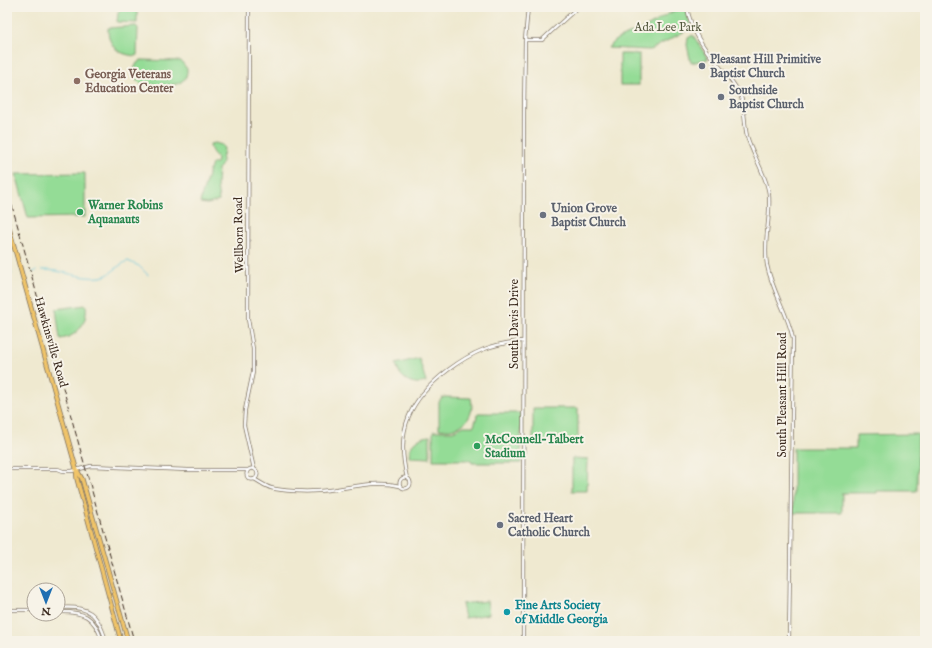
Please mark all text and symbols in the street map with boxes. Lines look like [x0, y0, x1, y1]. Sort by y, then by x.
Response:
park label: Ada Lee Park [633, 20, 702, 35]
place label: Pleasant Hill Primitive Baptist Church [710, 52, 822, 82]
marker: Pleasant Hill Primitive Baptist Church [697, 61, 707, 71]
place label: Georgia Veterans Education Center [85, 67, 174, 96]
marker: Georgia Veterans Education Center [72, 76, 82, 86]
place label: Southside Baptist Church [729, 83, 805, 113]
marker: Southside Baptist Church [716, 92, 726, 102]
street label: Wellborn Road [231, 196, 247, 273]
place label: Warner Robins Aquanauts [87, 198, 164, 228]
place label: Union Grove Baptist Church [550, 201, 627, 231]
marker: Warner Robins Aquanauts [75, 207, 85, 217]
marker: Union Grove Baptist Church [538, 210, 548, 220]
street label: South Davis Drive [507, 279, 522, 369]
street label: Hawkinsville Road [31, 295, 71, 390]
street label: South Pleasant Hill Road [775, 332, 790, 458]
place label: McConnell-Talbert Stadium [485, 432, 584, 461]
marker: McConnell-Talbert Stadium [472, 441, 482, 451]
place label: Sacred Heart Catholic Church [508, 511, 591, 540]
marker: Sacred Heart Catholic Church [495, 520, 505, 530]
north arrow [26, 582, 66, 622]
place label: Fine Arts Society of Middle Georgia [515, 598, 609, 628]
text: N [41, 604, 52, 618]
marker: Fine Arts Society of Middle Georgia [502, 607, 512, 617]

